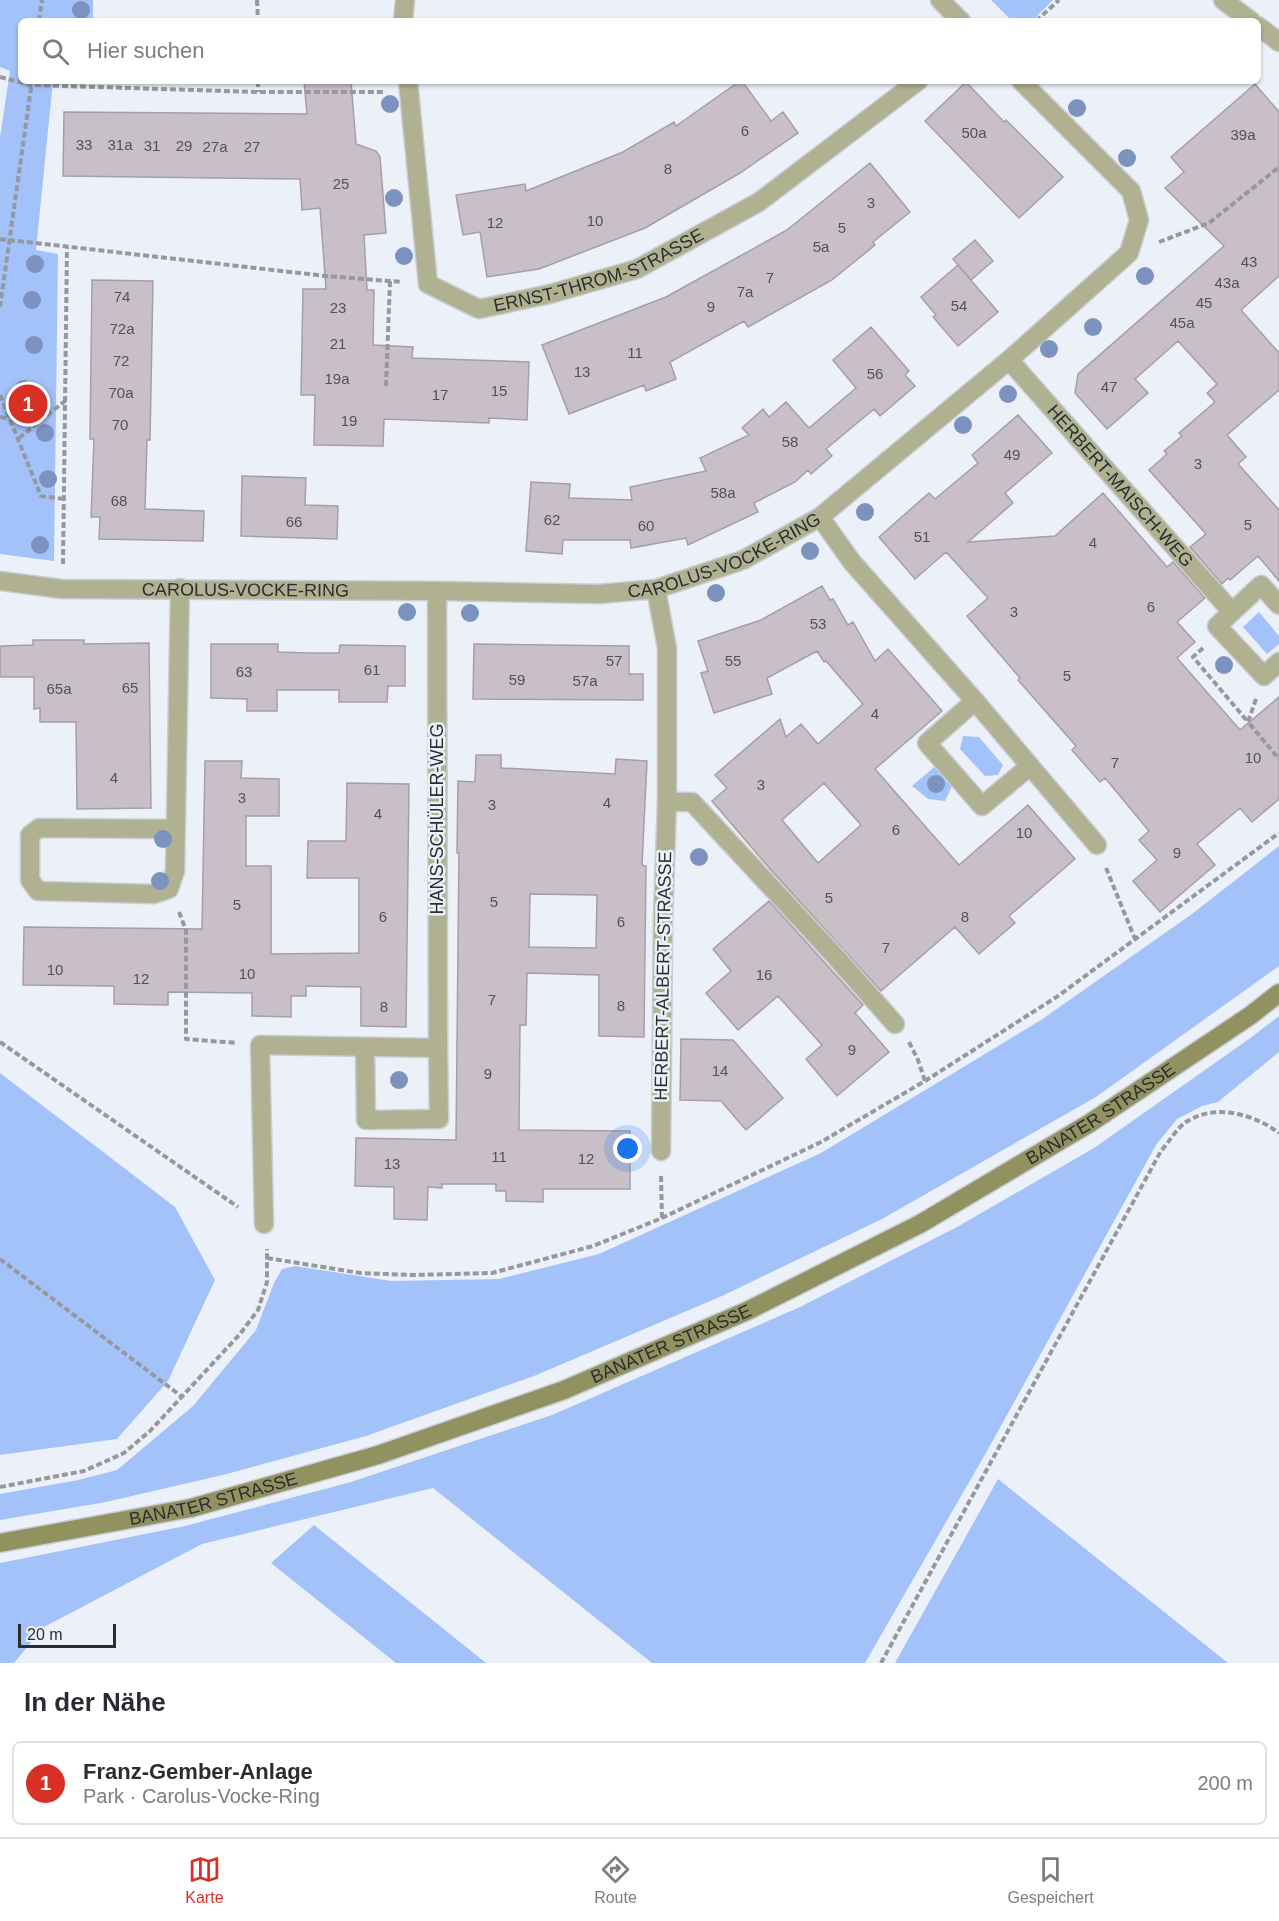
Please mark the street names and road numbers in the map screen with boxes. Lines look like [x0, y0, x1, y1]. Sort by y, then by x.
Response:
street label: ERNST-THROM-STRASSE [492, 225, 707, 316]
street label: HERBERT-MAISCH-WEG [1043, 401, 1197, 571]
street label: CAROLUS-VOCKE-RING [627, 509, 824, 601]
street label: CAROLUS-VOCKE-RING [142, 579, 349, 601]
street label: HANS-SCHÜLER-WEG [427, 723, 447, 915]
street label: HERBERT-ALBERT-STRASSE [651, 851, 675, 1101]
street label: BANATER STRASSE [1022, 1059, 1179, 1169]
street label: BANATER STRASSE [588, 1300, 754, 1387]
street label: BANATER STRASSE [128, 1468, 300, 1529]

